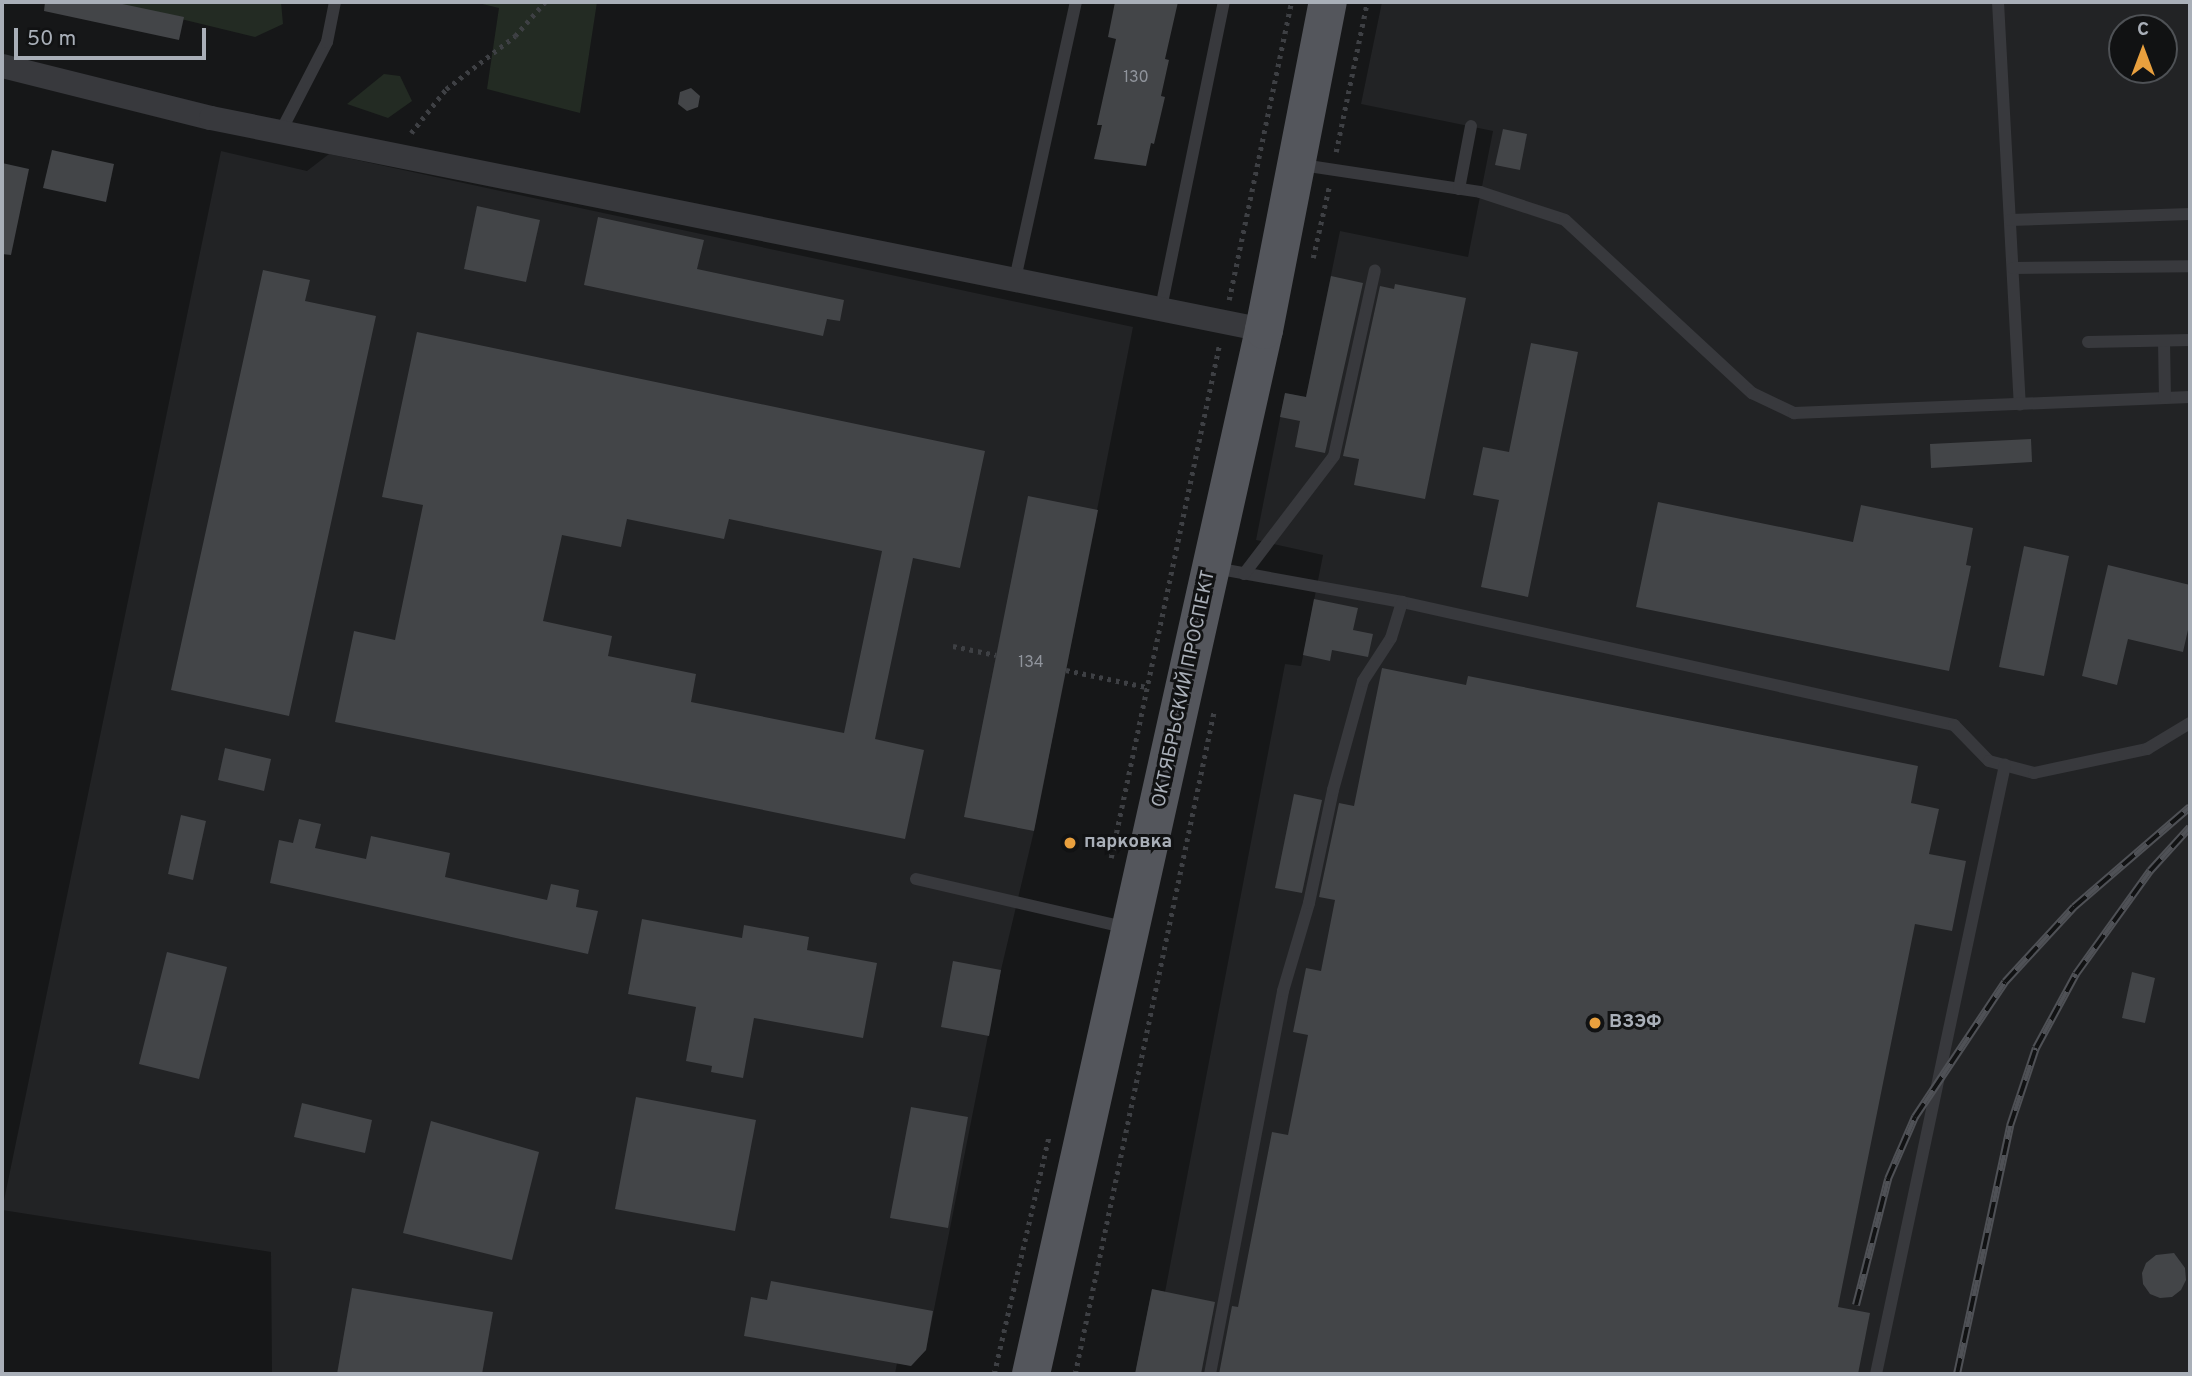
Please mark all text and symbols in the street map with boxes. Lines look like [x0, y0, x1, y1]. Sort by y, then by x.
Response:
scale bar [18, 14, 210, 58]
north arrow [2108, 14, 2178, 84]
text: С [2137, 18, 2149, 42]
text: 50 m [27, 26, 76, 53]
house number: 130 [1123, 68, 1149, 88]
street label: ОКТЯБРЬСКИЙ ПРОСПЕКТ [1149, 568, 1221, 810]
house number: 134 [1018, 653, 1044, 673]
place label: парковка [1084, 832, 1172, 854]
marker: парковка [1062, 835, 1078, 851]
place label: ВЗЭФ [1609, 1012, 1661, 1034]
marker: ВЗЭФ [1587, 1015, 1603, 1031]

